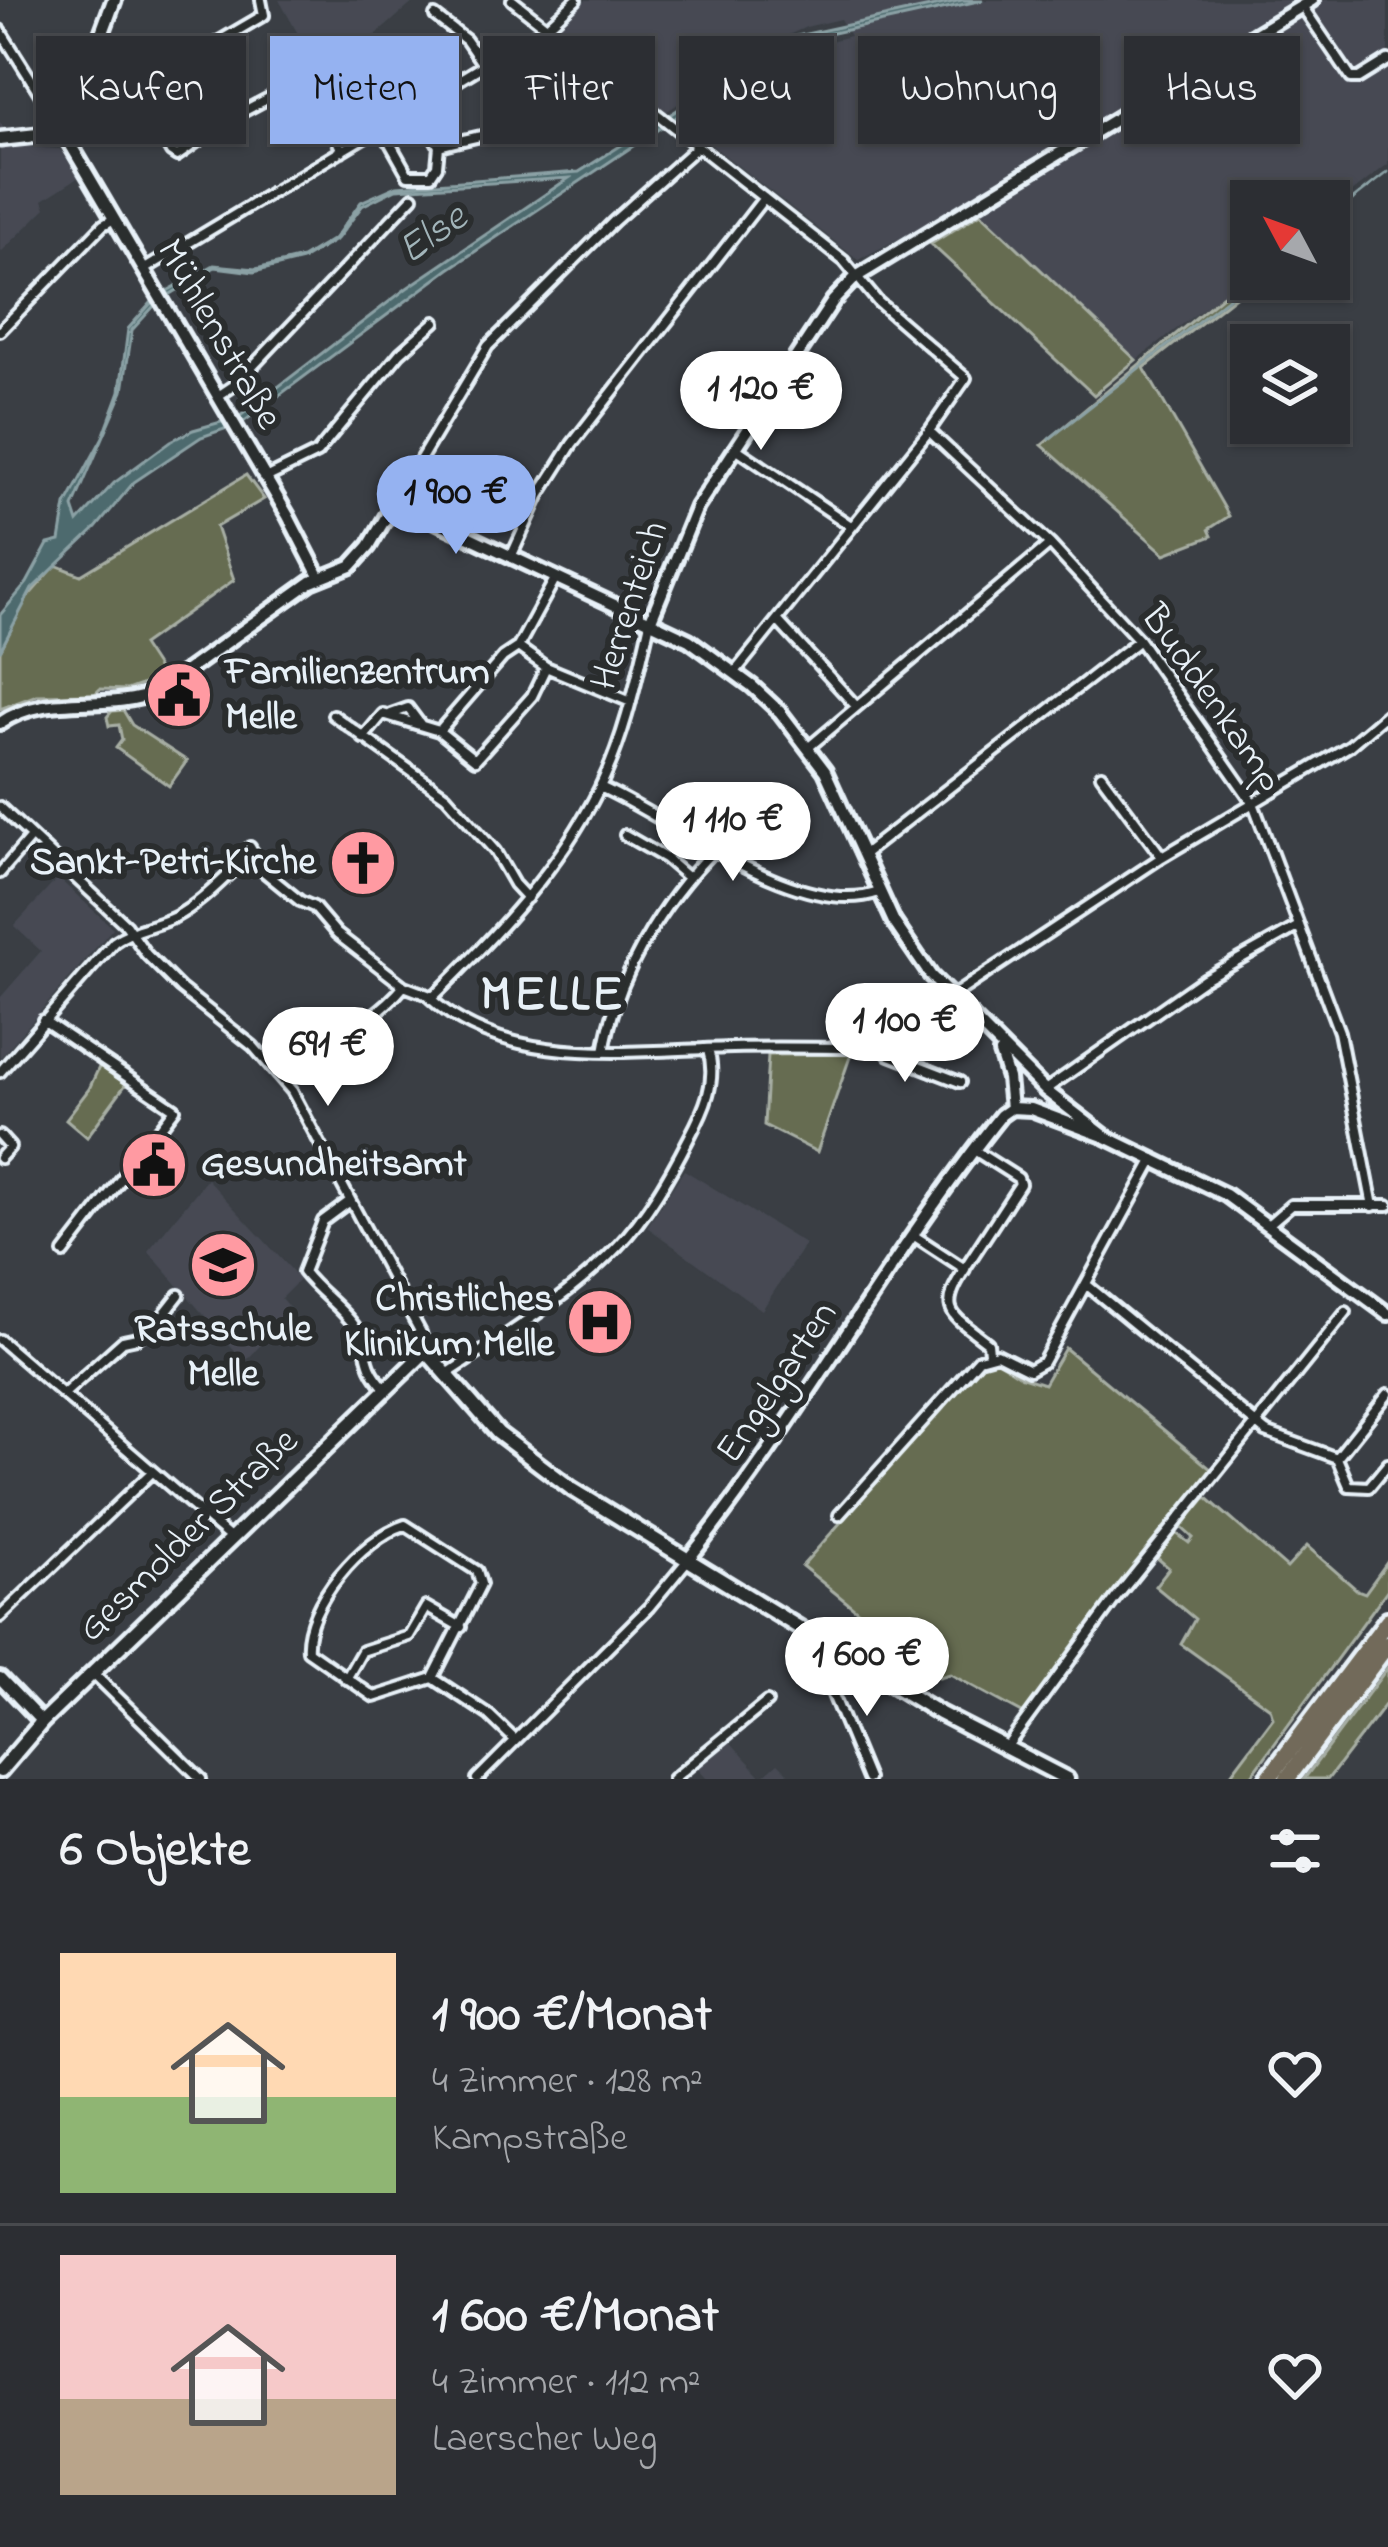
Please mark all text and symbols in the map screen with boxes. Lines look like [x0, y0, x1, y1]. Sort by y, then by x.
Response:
chip: Kaufen [36, 36, 246, 144]
chip: Mieten [270, 36, 459, 144]
chip: Filter [483, 36, 655, 144]
chip: Neu [679, 36, 834, 144]
chip: Wohnung [858, 36, 1100, 144]
chip: Haus [1124, 36, 1300, 144]
north arrow [1230, 180, 1350, 300]
map controls [1230, 180, 1350, 444]
water label: Else [386, 188, 482, 281]
street label: Mühlenstraße [140, 229, 296, 441]
button: layers [1230, 324, 1350, 444]
pin: 1 120 € [650, 351, 872, 453]
text: 1 120 € [707, 361, 815, 418]
pin: 1 900 € [345, 455, 567, 557]
text: 1 900 € [404, 465, 508, 522]
street label: Herrenteich [577, 514, 685, 698]
street label: Buddenkamp [1124, 592, 1297, 805]
place label: Familienzentrum Melle [223, 645, 490, 747]
public building icon: Familienzentrum Melle [144, 660, 214, 730]
pin: 1 110 € [622, 782, 844, 884]
text: 1 110 € [683, 792, 783, 849]
church icon: Sankt-Petri-Kirche [328, 828, 398, 898]
place label: Sankt-Petri-Kirche [30, 835, 318, 892]
district label: MELLE [480, 959, 626, 1034]
pin: 1 100 € [794, 983, 1016, 1085]
text: 1 100 € [852, 993, 958, 1050]
pin: 691 € [244, 1007, 412, 1109]
text: 691 € [289, 1017, 367, 1074]
public building icon: Gesundheitsamt [119, 1130, 189, 1200]
place label: Gesundheitsamt [201, 1137, 467, 1194]
school or university icon: Ratsschule Melle [188, 1230, 258, 1300]
place label: Christliches Klinikum Melle [344, 1272, 556, 1374]
hospital icon: Christliches Klinikum Melle [565, 1287, 635, 1357]
street label: Engelgarten [703, 1290, 853, 1476]
place label: Ratsschule Melle [134, 1302, 313, 1404]
street label: Gesmolder Straße [66, 1415, 313, 1657]
pin: 1 600 € [756, 1617, 978, 1719]
text: 1 600 € [812, 1627, 922, 1684]
text: 6 Objekte [60, 1814, 250, 1889]
icon: filters [1262, 1818, 1328, 1884]
text: 1 900 €/Monat [432, 1979, 712, 2054]
icon: home [156, 2001, 300, 2145]
icon: heart [1262, 2040, 1328, 2106]
text: 4 Zimmer · 128 m² [432, 2054, 703, 2111]
text: Kampstraße [432, 2111, 627, 2168]
text: 1 600 €/Monat [432, 2280, 719, 2355]
icon: home [156, 2303, 300, 2447]
icon: heart [1262, 2342, 1328, 2408]
text: 4 Zimmer · 112 m² [432, 2355, 701, 2412]
text: Laerscher Weg [432, 2412, 657, 2469]

